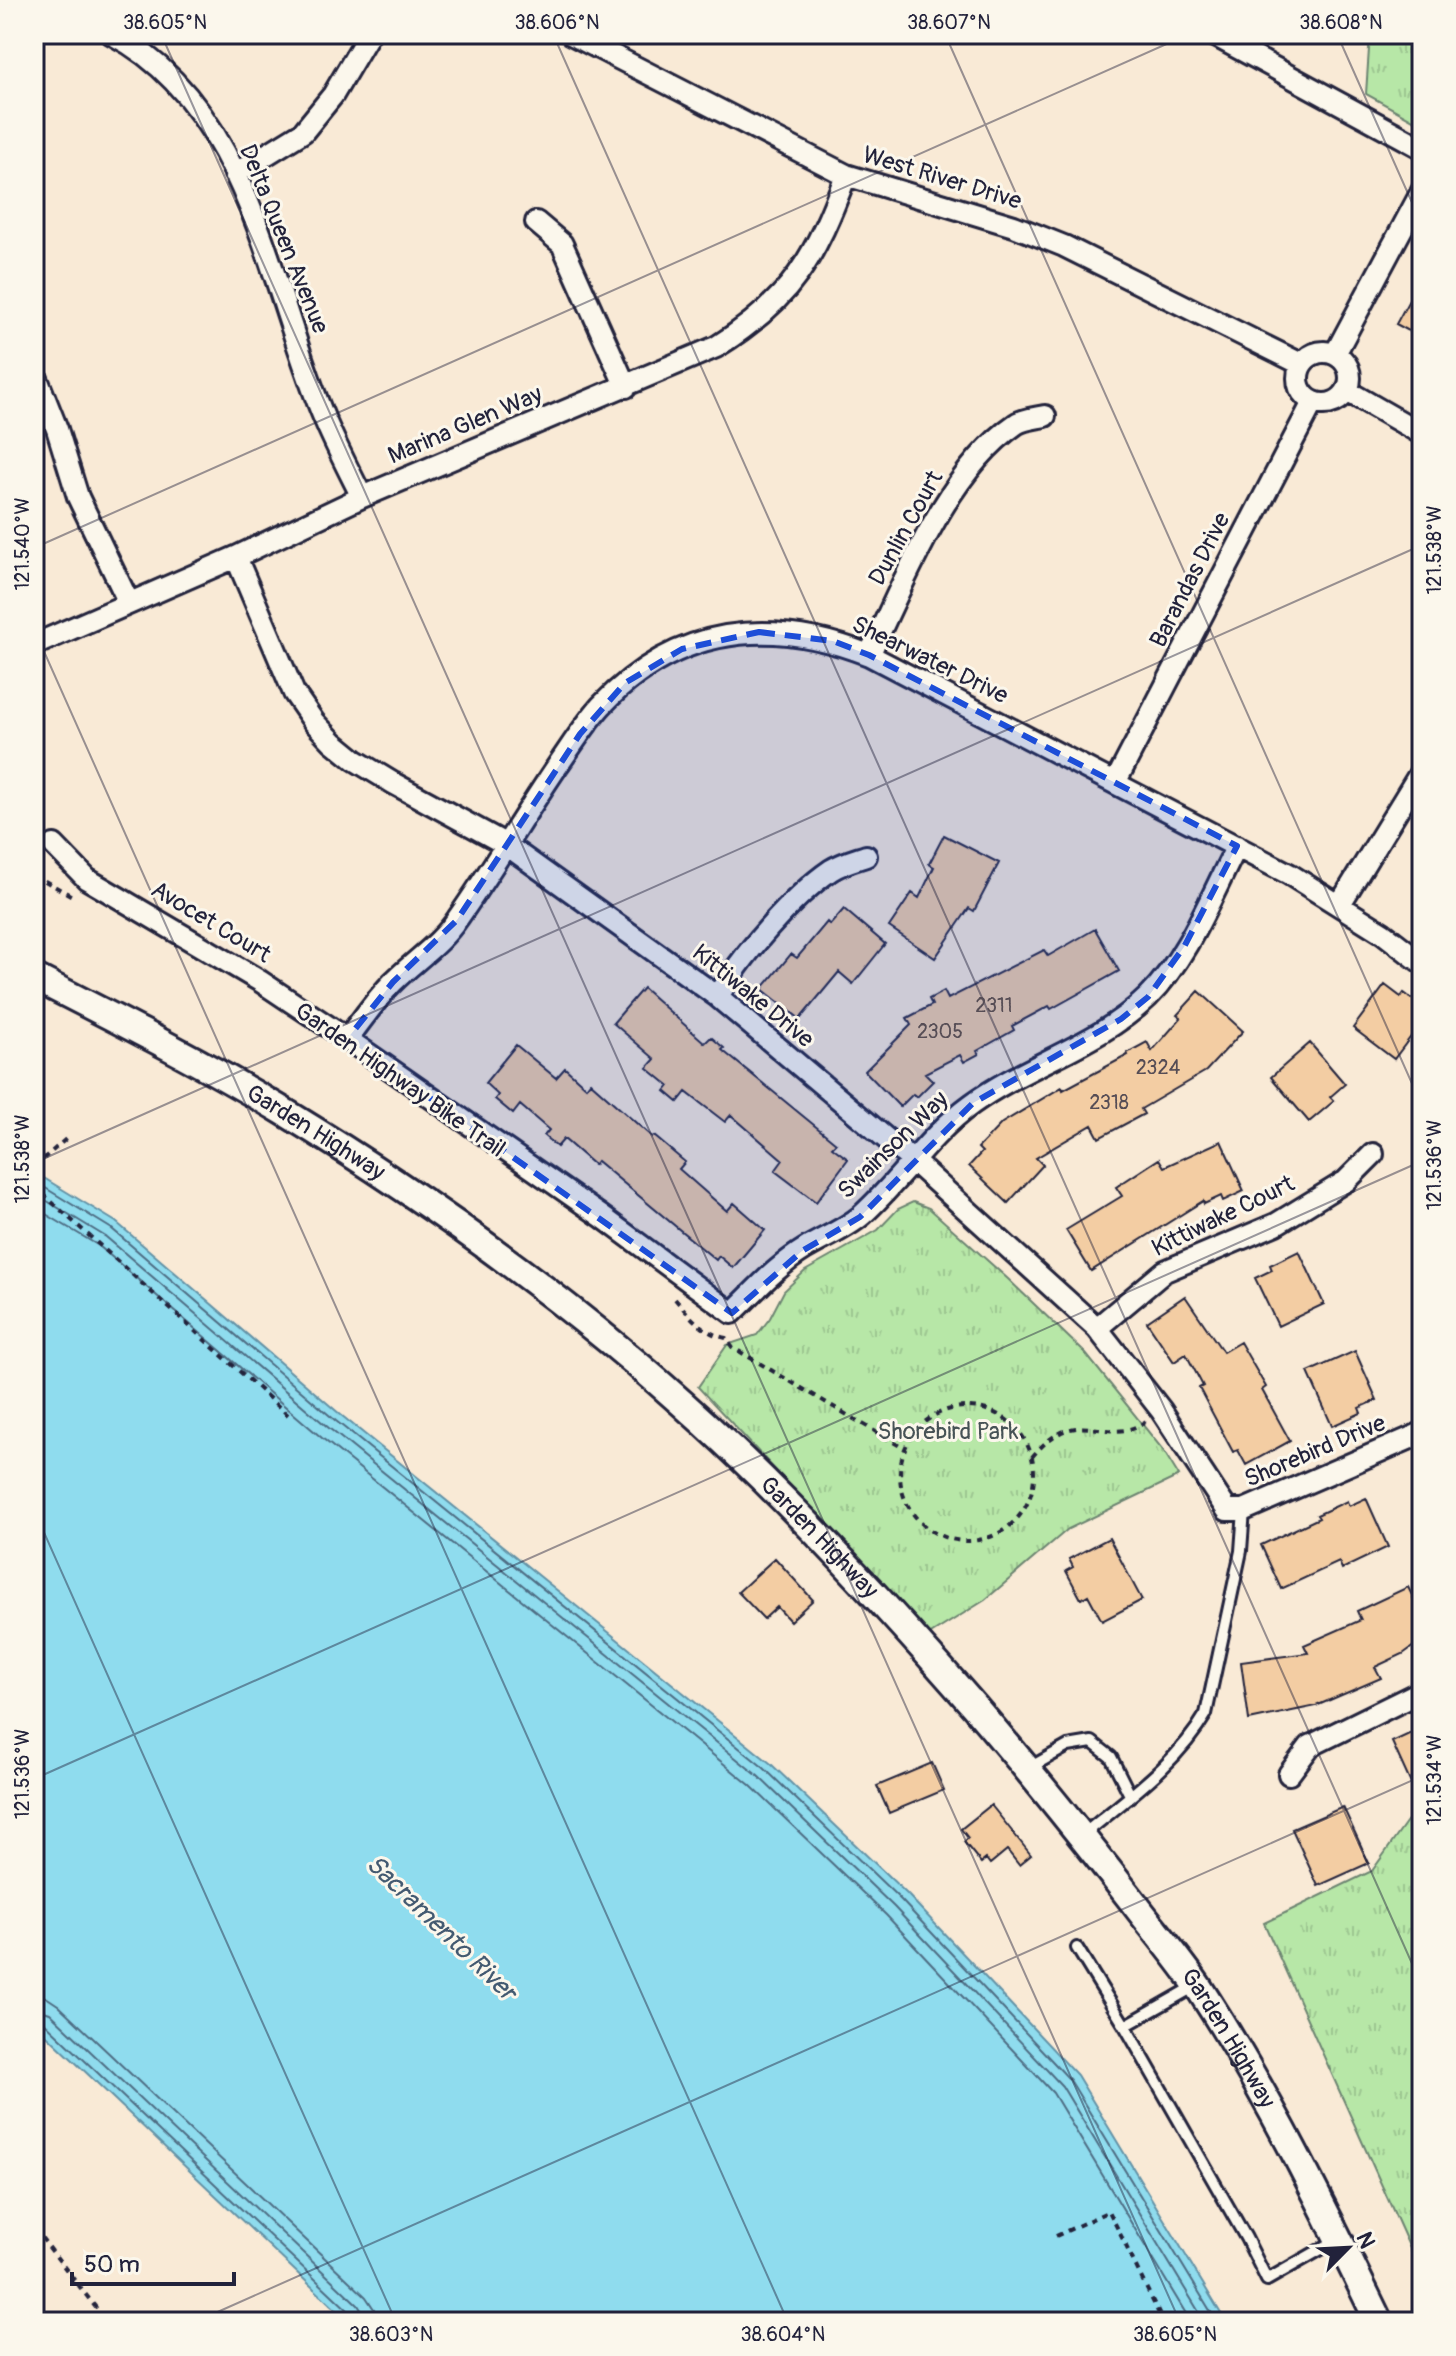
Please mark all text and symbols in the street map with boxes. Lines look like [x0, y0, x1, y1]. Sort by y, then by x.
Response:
text: 38.605°N [123, 10, 207, 35]
text: 38.606°N [515, 10, 599, 35]
text: 38.607°N [907, 10, 991, 35]
text: 38.608°N [1299, 10, 1383, 35]
street label: Delta Queen Avenue [233, 140, 335, 338]
street label: West River Drive [859, 140, 1025, 216]
street label: Marina Glen Way [384, 380, 546, 470]
street label: Dunlin Court [863, 465, 950, 590]
text: 121.540°W [10, 497, 35, 591]
text: 121.538°W [1422, 505, 1447, 595]
street label: Barandas Drive [1144, 508, 1236, 652]
street label: Shearwater Drive [847, 610, 1013, 710]
street label: Avocet Court [146, 875, 276, 969]
street label: Kittiwake Drive [686, 938, 820, 1054]
house number: 2311 [975, 993, 1013, 1018]
street label: Garden Highway Bike Trail [289, 996, 511, 1164]
house number: 2305 [917, 1019, 963, 1044]
house number: 2324 [1136, 1055, 1181, 1080]
street label: Garden Highway [240, 1080, 390, 1188]
street label: Swainson Way [832, 1085, 954, 1205]
house number: 2318 [1089, 1090, 1129, 1115]
text: 121.538°W [10, 1114, 35, 1204]
text: 121.536°W [1422, 1120, 1447, 1210]
street label: Kittiwake Court [1147, 1169, 1299, 1263]
street label: Shorebird Drive [1240, 1408, 1390, 1494]
park label: Shorebird Park [877, 1417, 1019, 1446]
street label: Garden Highway [754, 1470, 885, 1604]
text: 121.536°W [10, 1729, 35, 1819]
text: 121.534°W [1422, 1735, 1447, 1825]
water label: Sacramento River [359, 1848, 525, 2010]
street label: Garden Highway [1175, 1963, 1282, 2113]
north arrow [1308, 2208, 1388, 2288]
text: N [1350, 2228, 1381, 2253]
scale bar [72, 2236, 234, 2286]
text: 50 m [84, 2250, 140, 2279]
text: 38.603°N [349, 2322, 433, 2347]
text: 38.604°N [741, 2322, 825, 2347]
text: 38.605°N [1133, 2322, 1217, 2347]

